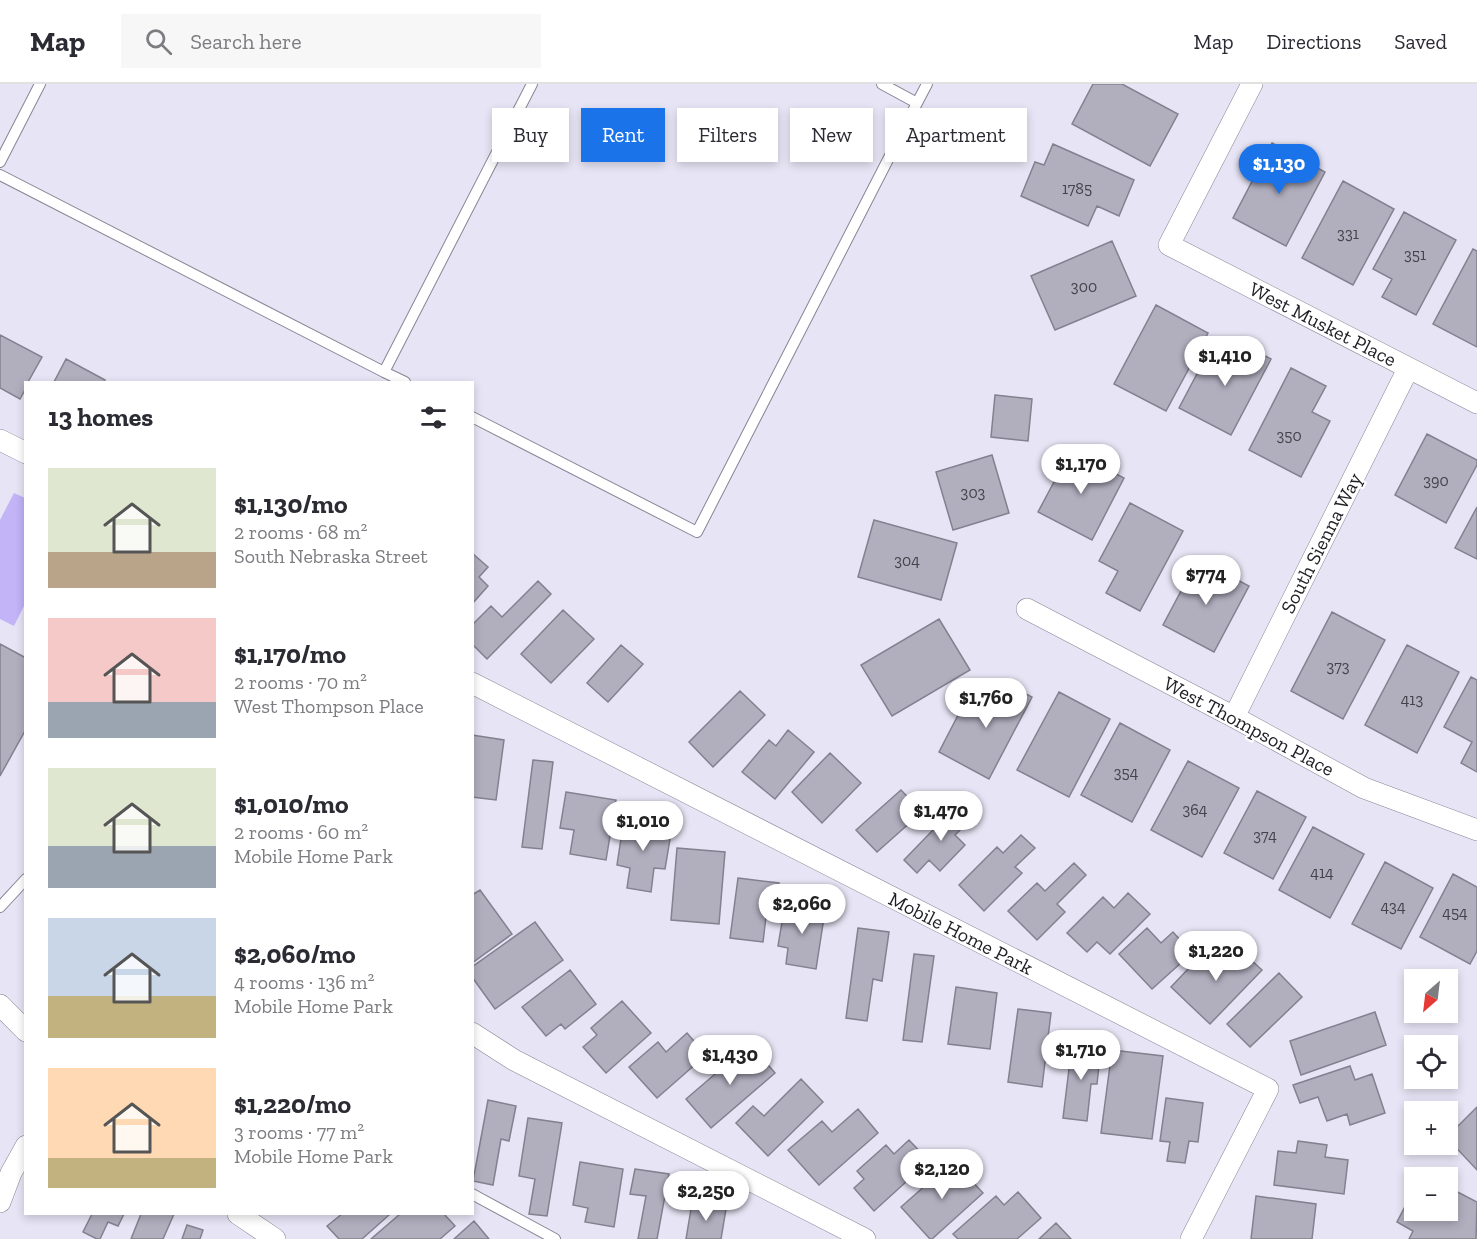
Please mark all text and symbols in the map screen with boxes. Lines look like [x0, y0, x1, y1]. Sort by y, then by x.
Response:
search box [121, 14, 541, 68]
text: Map [30, 25, 85, 58]
icon: search [142, 25, 175, 58]
text: Search here [190, 28, 302, 55]
text: Map [1194, 29, 1234, 54]
text: Directions [1267, 29, 1361, 54]
text: Saved [1394, 29, 1447, 54]
chip: Buy [492, 108, 569, 162]
chip: Rent [581, 108, 665, 162]
chip: Filters [677, 108, 778, 162]
chip: New [790, 108, 873, 162]
chip: Apartment [885, 108, 1027, 162]
pin: $1,130 [1230, 144, 1328, 195]
text: $1,130 [1253, 151, 1305, 175]
house number: 1785 [1062, 179, 1092, 198]
house number: 331 [1337, 224, 1359, 243]
house number: 351 [1404, 245, 1426, 264]
house number: 300 [1071, 277, 1097, 296]
street label: West Musket Place [1246, 277, 1400, 371]
pin: $1,410 [1176, 336, 1274, 387]
text: $1,410 [1198, 343, 1252, 367]
text: 13 homes [48, 401, 153, 433]
icon: filters [417, 401, 450, 434]
house number: 350 [1276, 426, 1302, 445]
pin: $1,170 [1032, 444, 1130, 495]
text: $1,170 [1055, 451, 1107, 475]
street label: South Sienna Way [1275, 468, 1367, 617]
house number: 390 [1423, 471, 1449, 490]
house number: 303 [961, 483, 986, 502]
text: $1,130/mo [234, 488, 348, 520]
icon: home [96, 492, 168, 564]
text: 2 rooms · 68 m² [234, 520, 367, 544]
text: South Nebraska Street [234, 544, 428, 568]
house number: 304 [894, 551, 920, 570]
pin: $774 [1170, 555, 1242, 606]
text: $774 [1186, 562, 1226, 586]
text: $1,170/mo [234, 638, 346, 670]
icon: home [96, 642, 168, 714]
house number: 373 [1326, 657, 1350, 676]
text: 2 rooms · 70 m² [234, 670, 367, 694]
street label: West Thompson Place [1160, 671, 1338, 781]
pin: $1,760 [937, 678, 1035, 729]
text: $1,760 [959, 685, 1013, 709]
house number: 413 [1401, 690, 1423, 709]
text: West Thompson Place [234, 694, 424, 718]
house number: 354 [1114, 763, 1139, 782]
text: $1,010/mo [234, 788, 349, 820]
pin: $1,470 [892, 791, 990, 842]
icon: home [96, 792, 168, 864]
text: $1,470 [914, 798, 968, 822]
house number: 364 [1183, 800, 1208, 819]
pin: $1,010 [594, 801, 692, 852]
text: $1,010 [616, 808, 670, 832]
text: 2 rooms · 60 m² [234, 820, 368, 844]
house number: 374 [1253, 826, 1277, 845]
text: Mobile Home Park [234, 844, 393, 868]
house number: 414 [1310, 863, 1334, 882]
pin: $2,060 [753, 884, 851, 935]
street label: Mobile Home Park [885, 886, 1038, 980]
text: $2,060 [773, 891, 831, 915]
house number: 434 [1380, 897, 1406, 916]
house number: 454 [1442, 903, 1468, 922]
pin: $1,220 [1167, 931, 1265, 982]
text: $2,060/mo [234, 938, 356, 970]
text: $1,220 [1188, 938, 1244, 962]
icon: home [96, 942, 168, 1014]
north arrow [1404, 969, 1458, 1023]
map controls [1404, 969, 1458, 1221]
text: 4 rooms · 136 m² [234, 970, 375, 994]
text: Mobile Home Park [234, 994, 393, 1018]
pin: $1,710 [1032, 1030, 1130, 1081]
pin: $1,430 [681, 1035, 779, 1086]
button: locate [1404, 1035, 1458, 1089]
text: $1,710 [1055, 1037, 1107, 1061]
text: $1,430 [702, 1042, 758, 1066]
text: $1,220/mo [234, 1088, 351, 1120]
icon: home [96, 1092, 168, 1164]
button: + [1404, 1101, 1458, 1155]
text: 3 rooms · 77 m² [234, 1120, 364, 1144]
text: Mobile Home Park [234, 1144, 393, 1168]
pin: $2,120 [893, 1149, 991, 1200]
text: $2,120 [914, 1156, 970, 1180]
button: − [1404, 1167, 1458, 1221]
pin: $2,250 [657, 1171, 755, 1222]
text: $2,250 [677, 1178, 735, 1202]

